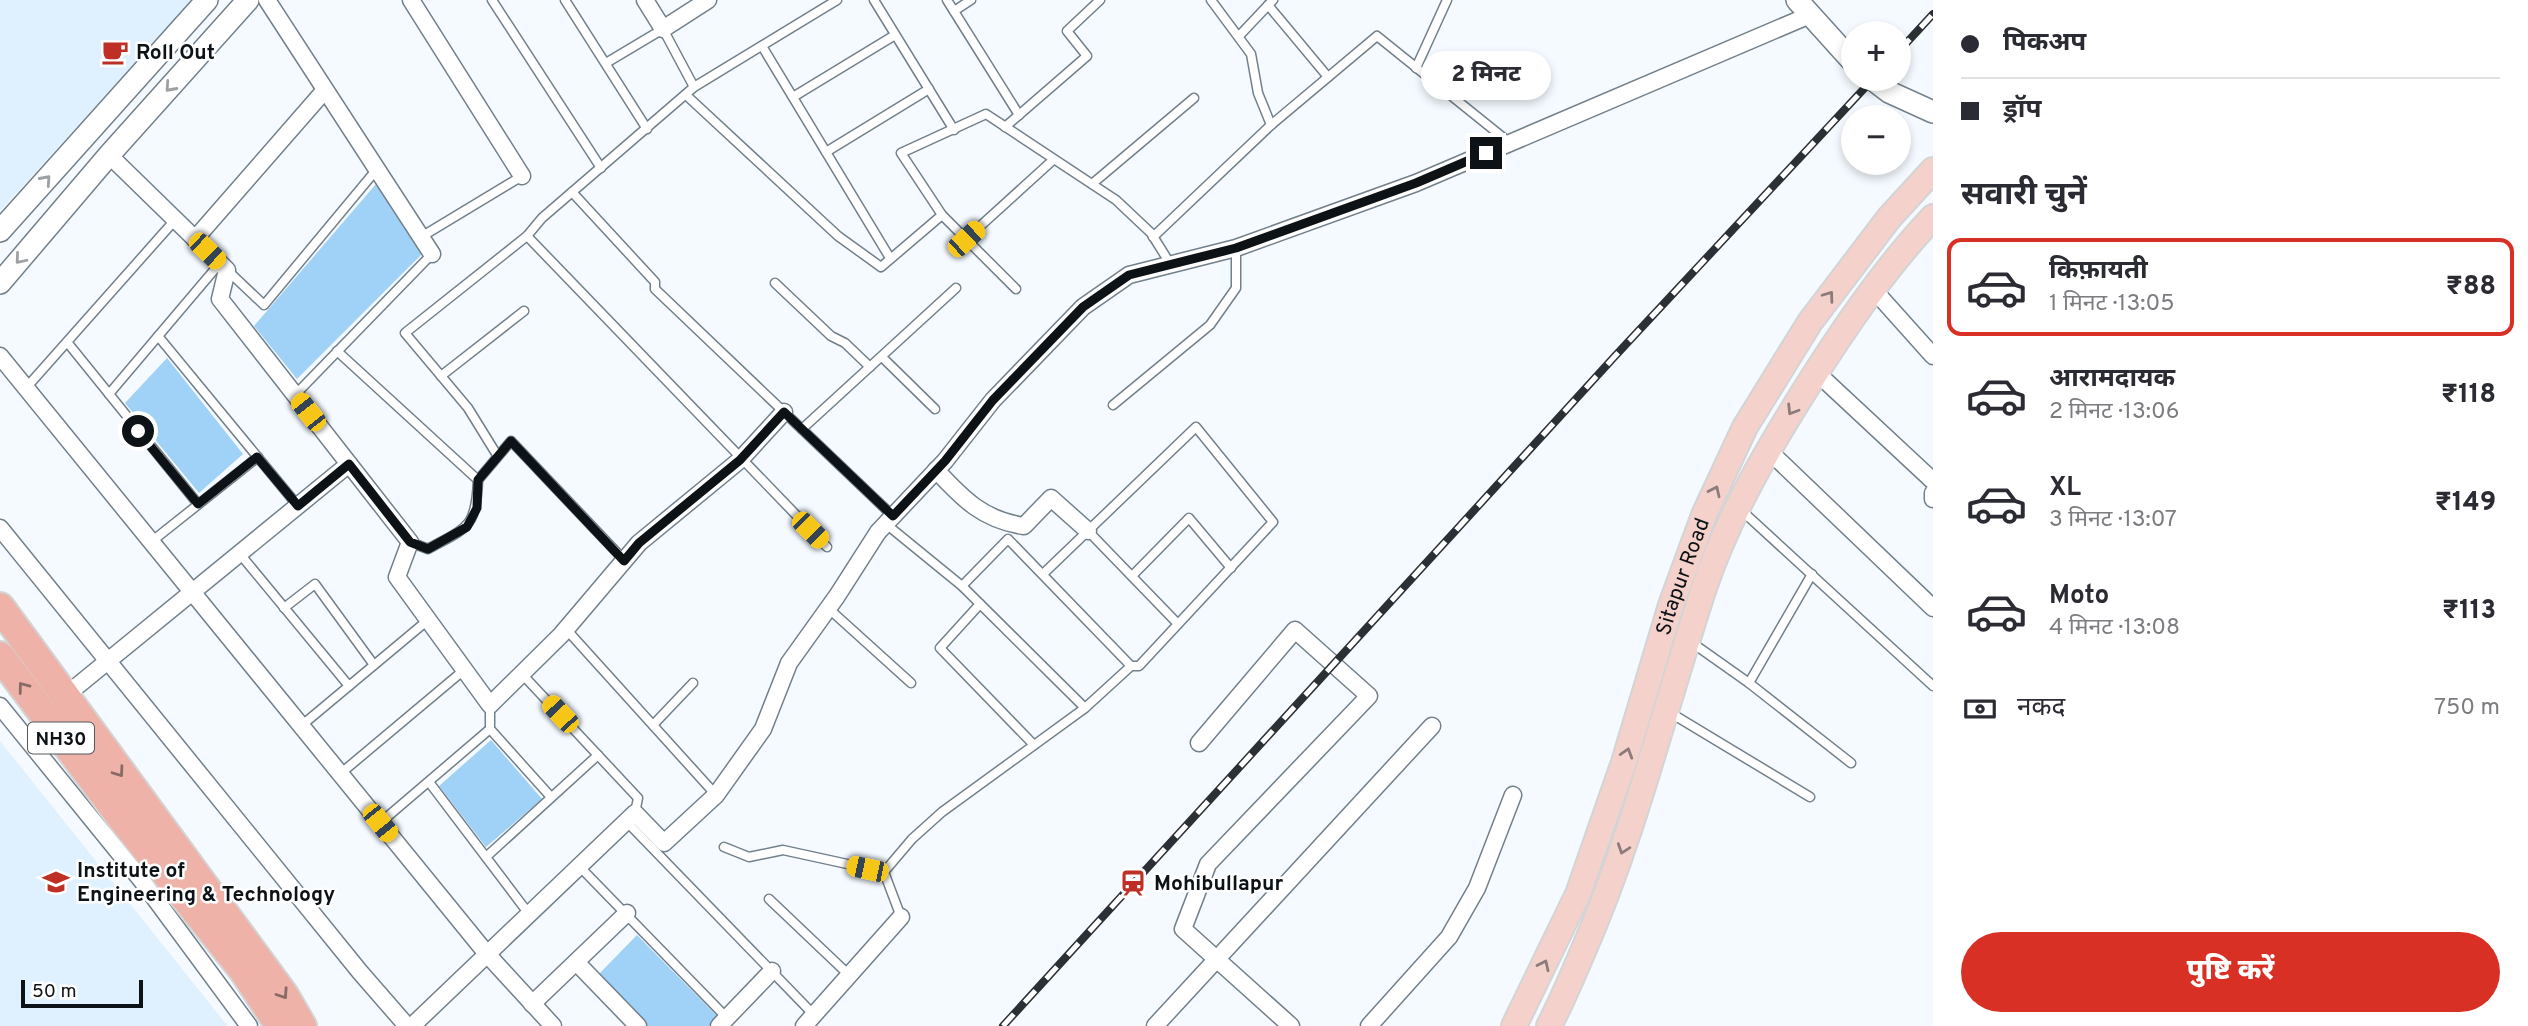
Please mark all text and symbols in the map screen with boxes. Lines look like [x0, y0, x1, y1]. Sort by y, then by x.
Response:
map controls [1841, 21, 1911, 175]
button: + [1841, 21, 1911, 91]
text: पिकअप [2003, 27, 2086, 60]
cafe icon: Roll Out [100, 37, 130, 67]
place label: Roll Out [136, 40, 215, 67]
callout: 2 मिनट [1421, 52, 1551, 100]
text: 2 मिनट [1451, 61, 1521, 90]
one-way arrow [165, 79, 178, 92]
text: ड्रॉप [2003, 94, 2041, 127]
button: − [1841, 105, 1911, 175]
route end [1470, 137, 1502, 169]
one-way arrow [37, 175, 50, 188]
text: सवारी चुनें [1961, 176, 2087, 216]
car [944, 217, 989, 261]
car [185, 229, 230, 273]
one-way arrow [16, 251, 28, 264]
text: किफ़ायती [2049, 255, 2148, 288]
icon: car [1965, 256, 2028, 319]
text: ₹88 [2446, 271, 2496, 304]
text: 1 मिनट · 13:05 [2049, 290, 2175, 319]
one-way arrow [1821, 291, 1834, 303]
text: आरामदायक [2049, 363, 2175, 396]
icon: car [1965, 364, 2028, 427]
text: ₹118 [2441, 379, 2496, 412]
car [287, 389, 330, 435]
text: 2 मिनट · 13:06 [2049, 398, 2179, 427]
one-way arrow [1788, 402, 1801, 415]
route start [122, 415, 154, 447]
icon: car [1965, 472, 2028, 535]
text: XL [2049, 472, 2081, 505]
one-way arrow [1706, 486, 1720, 498]
text: ₹149 [2435, 487, 2496, 520]
text: 3 मिनट · 13:07 [2049, 506, 2177, 535]
car [788, 508, 833, 552]
street label: Sitapur Road [1651, 515, 1717, 639]
icon: car [1965, 580, 2028, 643]
text: Moto [2049, 580, 2109, 613]
text: ₹113 [2442, 595, 2496, 628]
text: 4 मिनट · 13:08 [2049, 614, 2180, 643]
one-way arrow [19, 682, 31, 695]
icon: cash [1961, 690, 1999, 728]
car [538, 691, 583, 737]
text: नकद [2017, 692, 2065, 725]
text: 750 m [2434, 694, 2500, 723]
road number: NH30 [28, 722, 94, 754]
one-way arrow [1618, 747, 1633, 759]
one-way arrow [111, 764, 123, 776]
car [359, 800, 402, 846]
one-way arrow [1617, 843, 1631, 855]
car [845, 854, 890, 884]
place label: Institute of Engineering & Technology [77, 858, 335, 909]
school or university icon: Institute of Engineering & Technology [41, 867, 71, 897]
station icon: Mohibullapur [1118, 868, 1148, 898]
place label: Mohibullapur [1154, 871, 1283, 898]
button: पुष्टि करें [1961, 932, 2500, 1012]
one-way arrow [1536, 960, 1550, 972]
scale bar [21, 977, 144, 1009]
text: 50 m [32, 980, 77, 1004]
one-way arrow [275, 987, 288, 1000]

